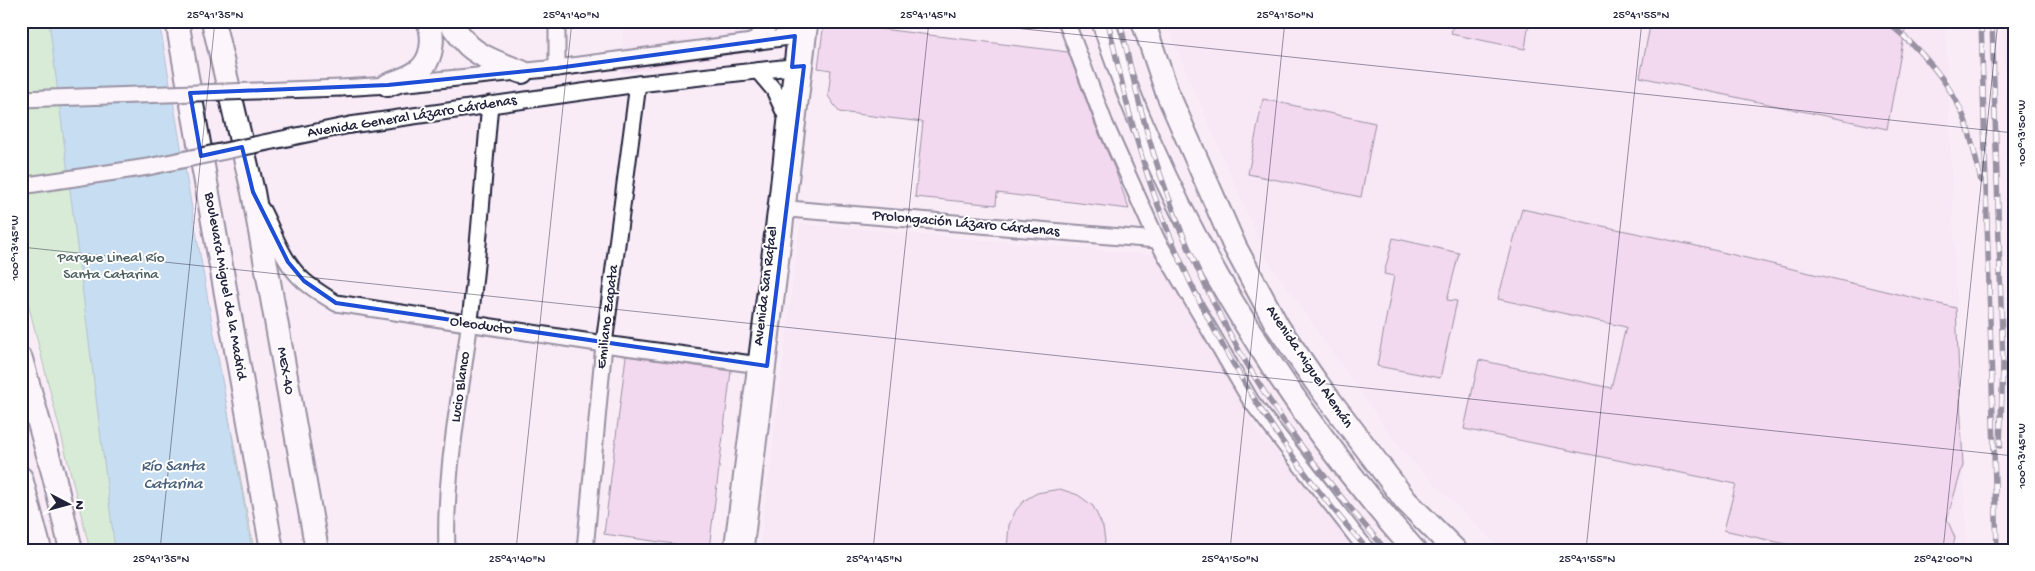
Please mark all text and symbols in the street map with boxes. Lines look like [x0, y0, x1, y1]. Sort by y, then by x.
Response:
text: 25°41'35"N [187, 9, 243, 23]
text: 25°41'40"N [543, 9, 599, 23]
text: 25°41'45"N [900, 9, 956, 23]
text: 25°41'50"N [1256, 9, 1314, 23]
text: 25°41'55"N [1613, 9, 1669, 23]
street label: Avenida General Lázaro Cárdenas [306, 91, 518, 142]
text: 100°13'50"W [2016, 100, 2030, 167]
street label: Boulevard Miguel de la Madrid [199, 190, 251, 382]
street label: Prolongación Lázaro Cárdenas [871, 207, 1061, 241]
text: 100°13'45"W [9, 215, 23, 282]
street label: Avenida San Rafael [750, 225, 782, 347]
park label: Parque Lineal Río Santa Catarina [57, 249, 165, 284]
street label: Emiliano Zapata [593, 263, 623, 370]
street label: Avenida Miguel Alemán [1261, 302, 1357, 432]
street label: Oleoducto [449, 313, 514, 339]
street label: MEX-40 [272, 346, 298, 397]
street label: Lucio Blanco [447, 350, 475, 424]
text: 100°13'45"W [2016, 423, 2030, 490]
water label: Río Santa Catarina [141, 458, 206, 495]
north arrow [42, 478, 92, 528]
text: N [70, 500, 87, 511]
text: 25°41'35"N [133, 553, 189, 567]
text: 25°41'40"N [489, 553, 545, 567]
text: 25°41'45"N [846, 553, 902, 567]
text: 25°41'50"N [1201, 553, 1259, 567]
text: 25°41'55"N [1559, 553, 1615, 567]
text: 25°42'00"N [1914, 553, 1972, 567]

